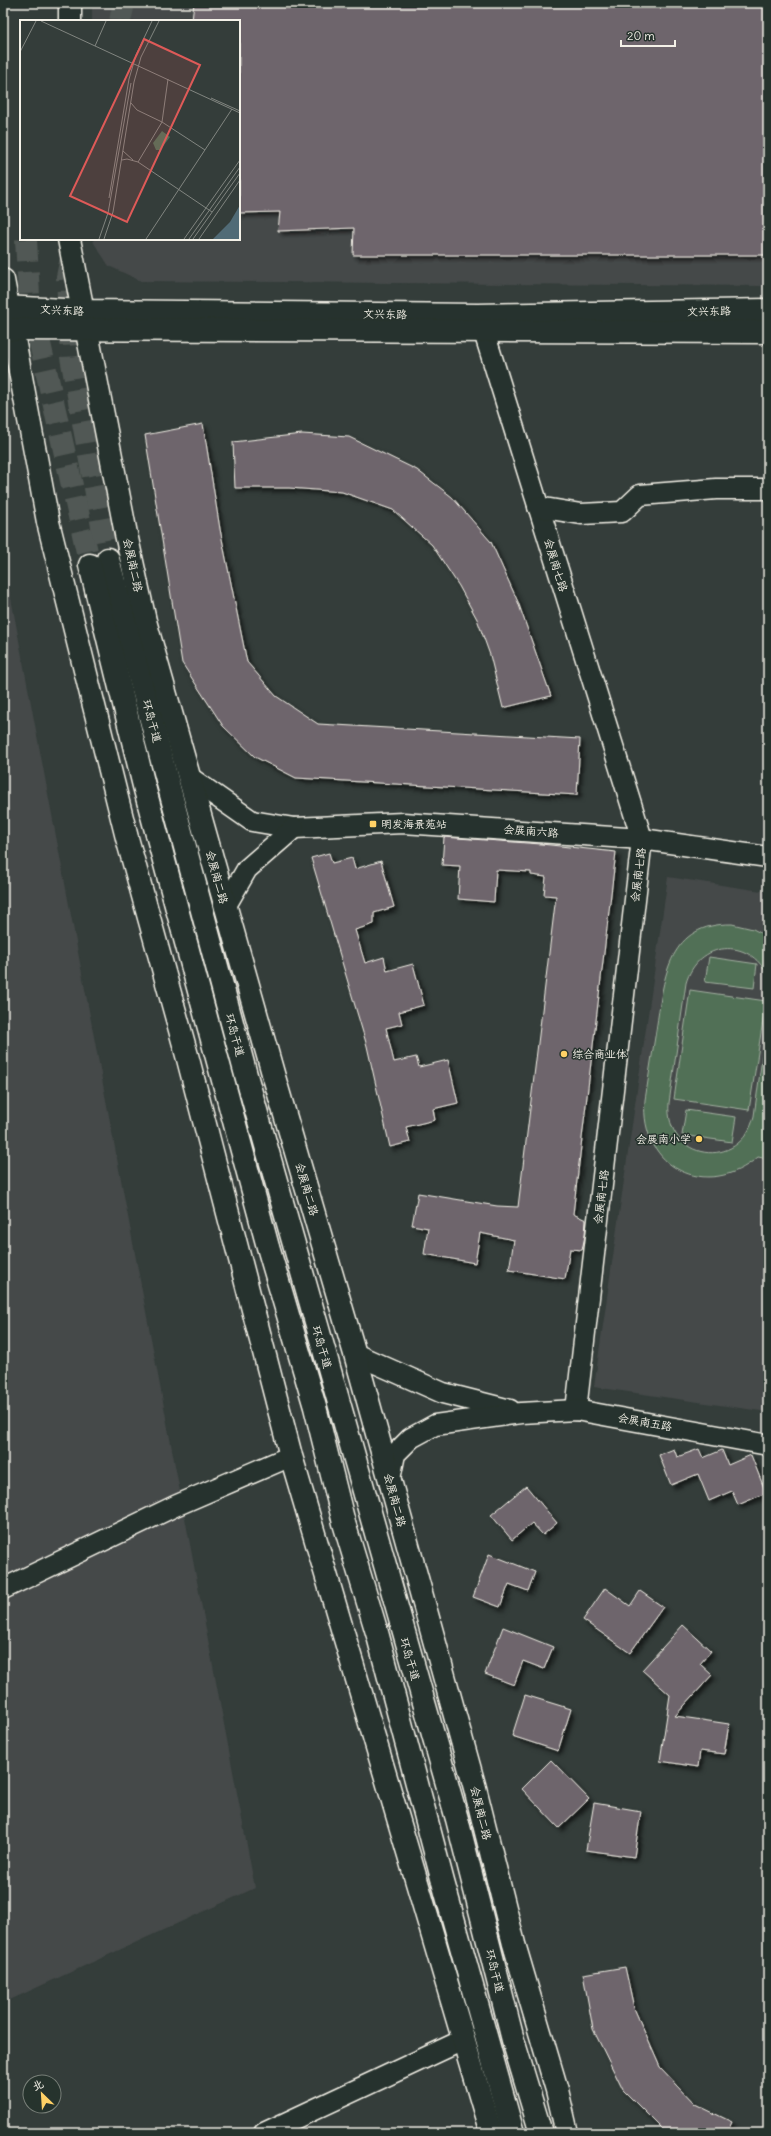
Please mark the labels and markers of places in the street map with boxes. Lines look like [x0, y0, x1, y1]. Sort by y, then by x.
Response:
place label: 明发海景苑站 [381, 817, 447, 831]
marker: 明发海景苑站 [368, 819, 378, 829]
place label: 综合商业体 [572, 1047, 627, 1061]
marker: 综合商业体 [559, 1049, 569, 1059]
place label: 会展南小学 [636, 1132, 691, 1146]
marker: 会展南小学 [694, 1134, 704, 1144]

